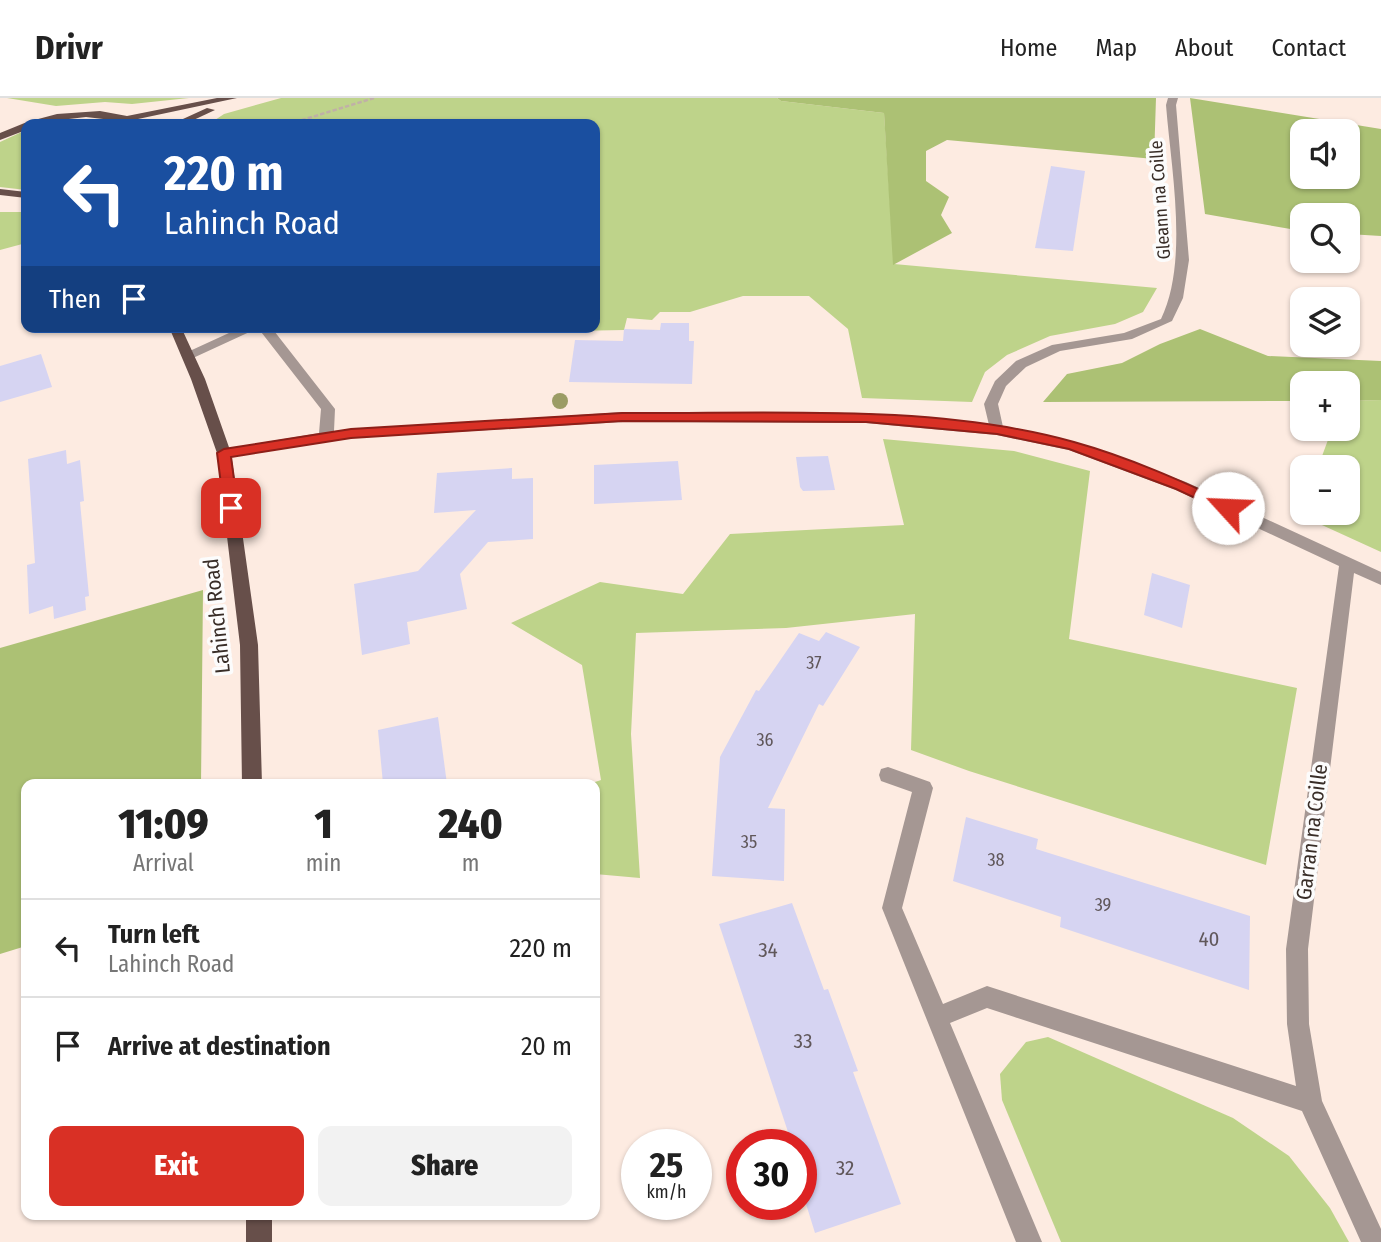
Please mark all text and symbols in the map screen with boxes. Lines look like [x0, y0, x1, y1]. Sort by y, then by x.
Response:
text: Drivr [35, 28, 103, 68]
text: Home [1000, 34, 1057, 62]
text: Map [1095, 34, 1137, 62]
text: About [1175, 34, 1233, 62]
text: Contact [1271, 34, 1346, 62]
map controls [1290, 119, 1360, 525]
button: sound [1290, 119, 1360, 189]
street label: Gleann na Coille [1145, 140, 1175, 260]
text: 220 m [164, 144, 284, 203]
icon: left [49, 147, 140, 238]
button: search [1290, 203, 1360, 273]
text: Lahinch Road [164, 204, 340, 242]
icon: arrive [115, 280, 153, 318]
text: Then [49, 284, 101, 315]
button: layers [1290, 287, 1360, 357]
button: + [1290, 371, 1360, 441]
button: − [1290, 455, 1360, 525]
position arrow [1191, 471, 1265, 545]
pin [201, 478, 261, 538]
icon: arrive [212, 489, 250, 527]
street label: Lahinch Road [198, 557, 236, 675]
house number: 37 [806, 652, 822, 674]
house number: 36 [756, 729, 774, 751]
street label: Garran na Coille [1291, 762, 1333, 902]
text: 11:09 [118, 799, 209, 849]
text: 1 [314, 799, 333, 849]
text: 240 [439, 799, 503, 849]
house number: 35 [741, 831, 757, 853]
text: Arrival [133, 849, 194, 877]
text: min [306, 849, 341, 877]
text: m [462, 849, 480, 877]
house number: 38 [987, 849, 1005, 871]
house number: 39 [1095, 894, 1111, 916]
text: Turn left [108, 919, 200, 950]
house number: 40 [1198, 926, 1220, 952]
icon: left [49, 929, 87, 967]
text: 220 m [509, 933, 572, 964]
house number: 34 [758, 937, 778, 963]
text: Lahinch Road [108, 950, 234, 978]
icon: arrive [49, 1027, 87, 1065]
house number: 33 [794, 1028, 812, 1054]
text: Arrive at destination [108, 1031, 331, 1062]
text: 20 m [521, 1031, 572, 1062]
button: Exit [49, 1126, 304, 1206]
button: Share [318, 1126, 572, 1206]
speed limit sign: 30 [726, 1129, 817, 1220]
text: 25 [650, 1144, 683, 1186]
house number: 32 [836, 1155, 854, 1181]
text: km/h [646, 1181, 687, 1203]

